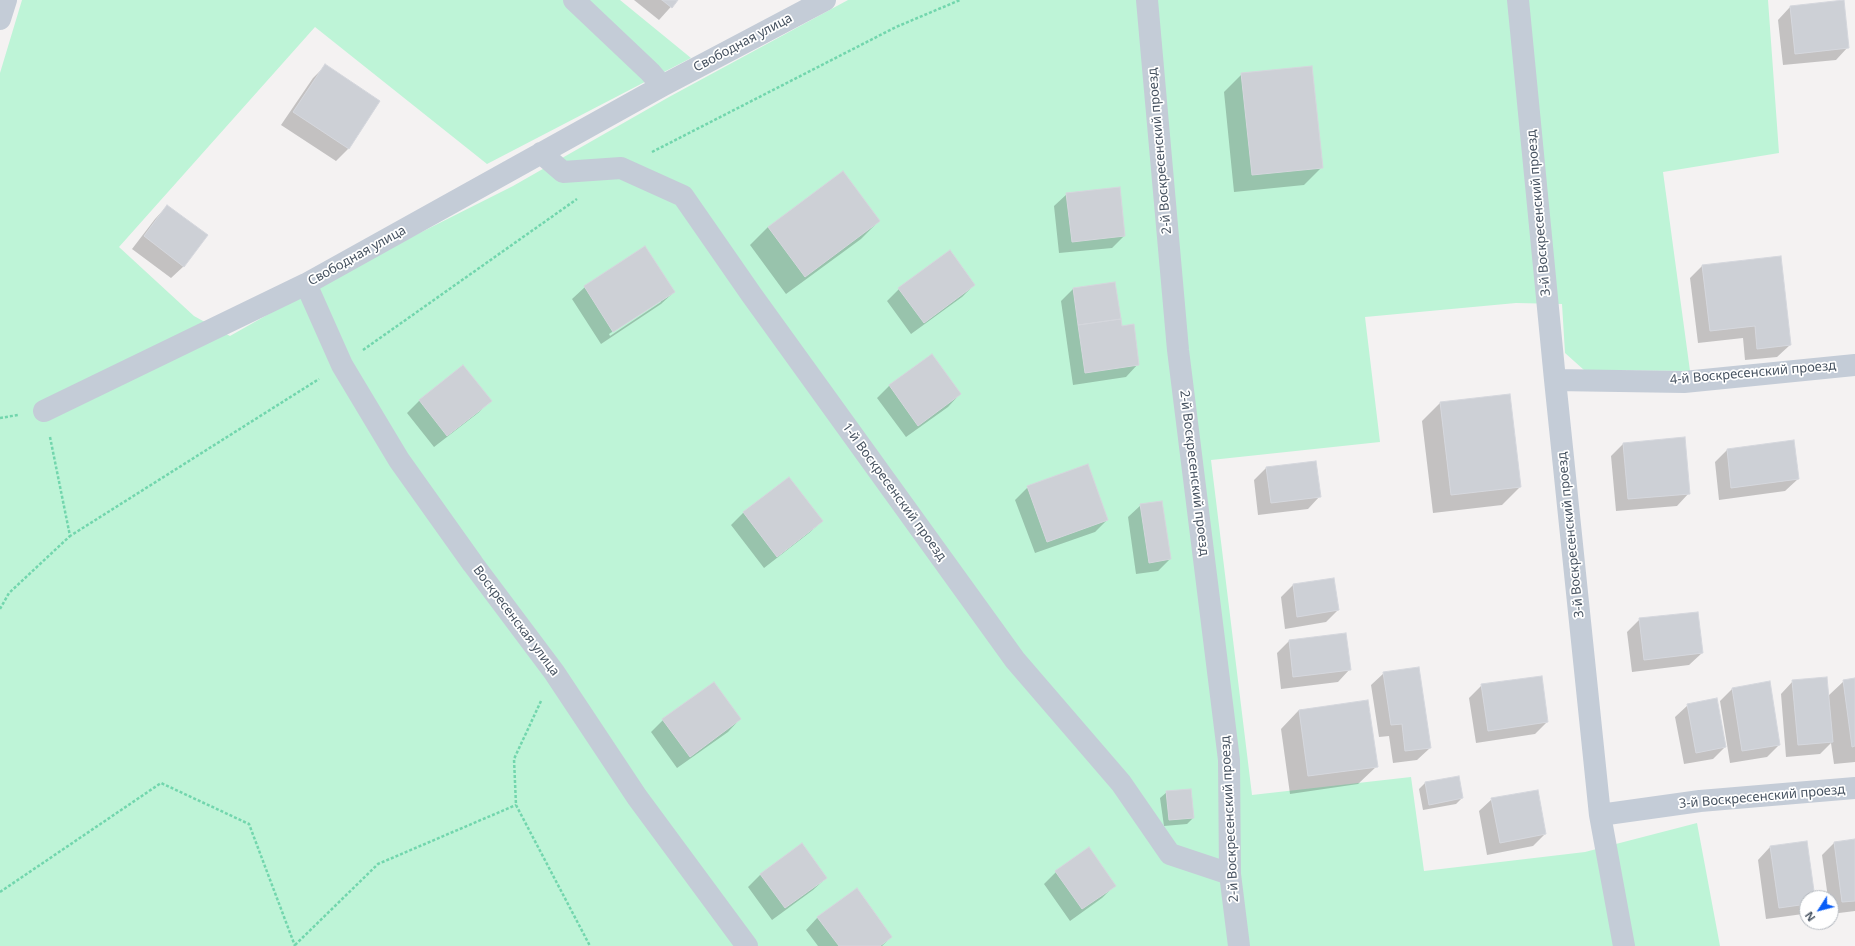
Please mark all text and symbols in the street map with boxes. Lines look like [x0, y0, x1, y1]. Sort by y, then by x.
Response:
street label: Свободная улица [691, 10, 795, 76]
street label: 2-й Воскресенский проезд [1145, 67, 1175, 235]
street label: 3-й Воскресенский проезд [1524, 129, 1554, 297]
street label: Свободная улица [305, 223, 409, 289]
street label: 4-й Воскресенский проезд [1669, 358, 1837, 388]
street label: 2-й Воскресенский проезд [1176, 389, 1212, 557]
street label: 1-й Воскресенский проезд [839, 420, 949, 564]
street label: 3-й Воскресенский проезд [1555, 451, 1587, 619]
street label: Воскресенская улица [469, 563, 563, 679]
street label: 2-й Воскресенский проезд [1218, 735, 1242, 903]
street label: 3-й Воскресенский проезд [1678, 782, 1846, 812]
north arrow [1799, 890, 1839, 930]
text: N [1801, 909, 1818, 925]

